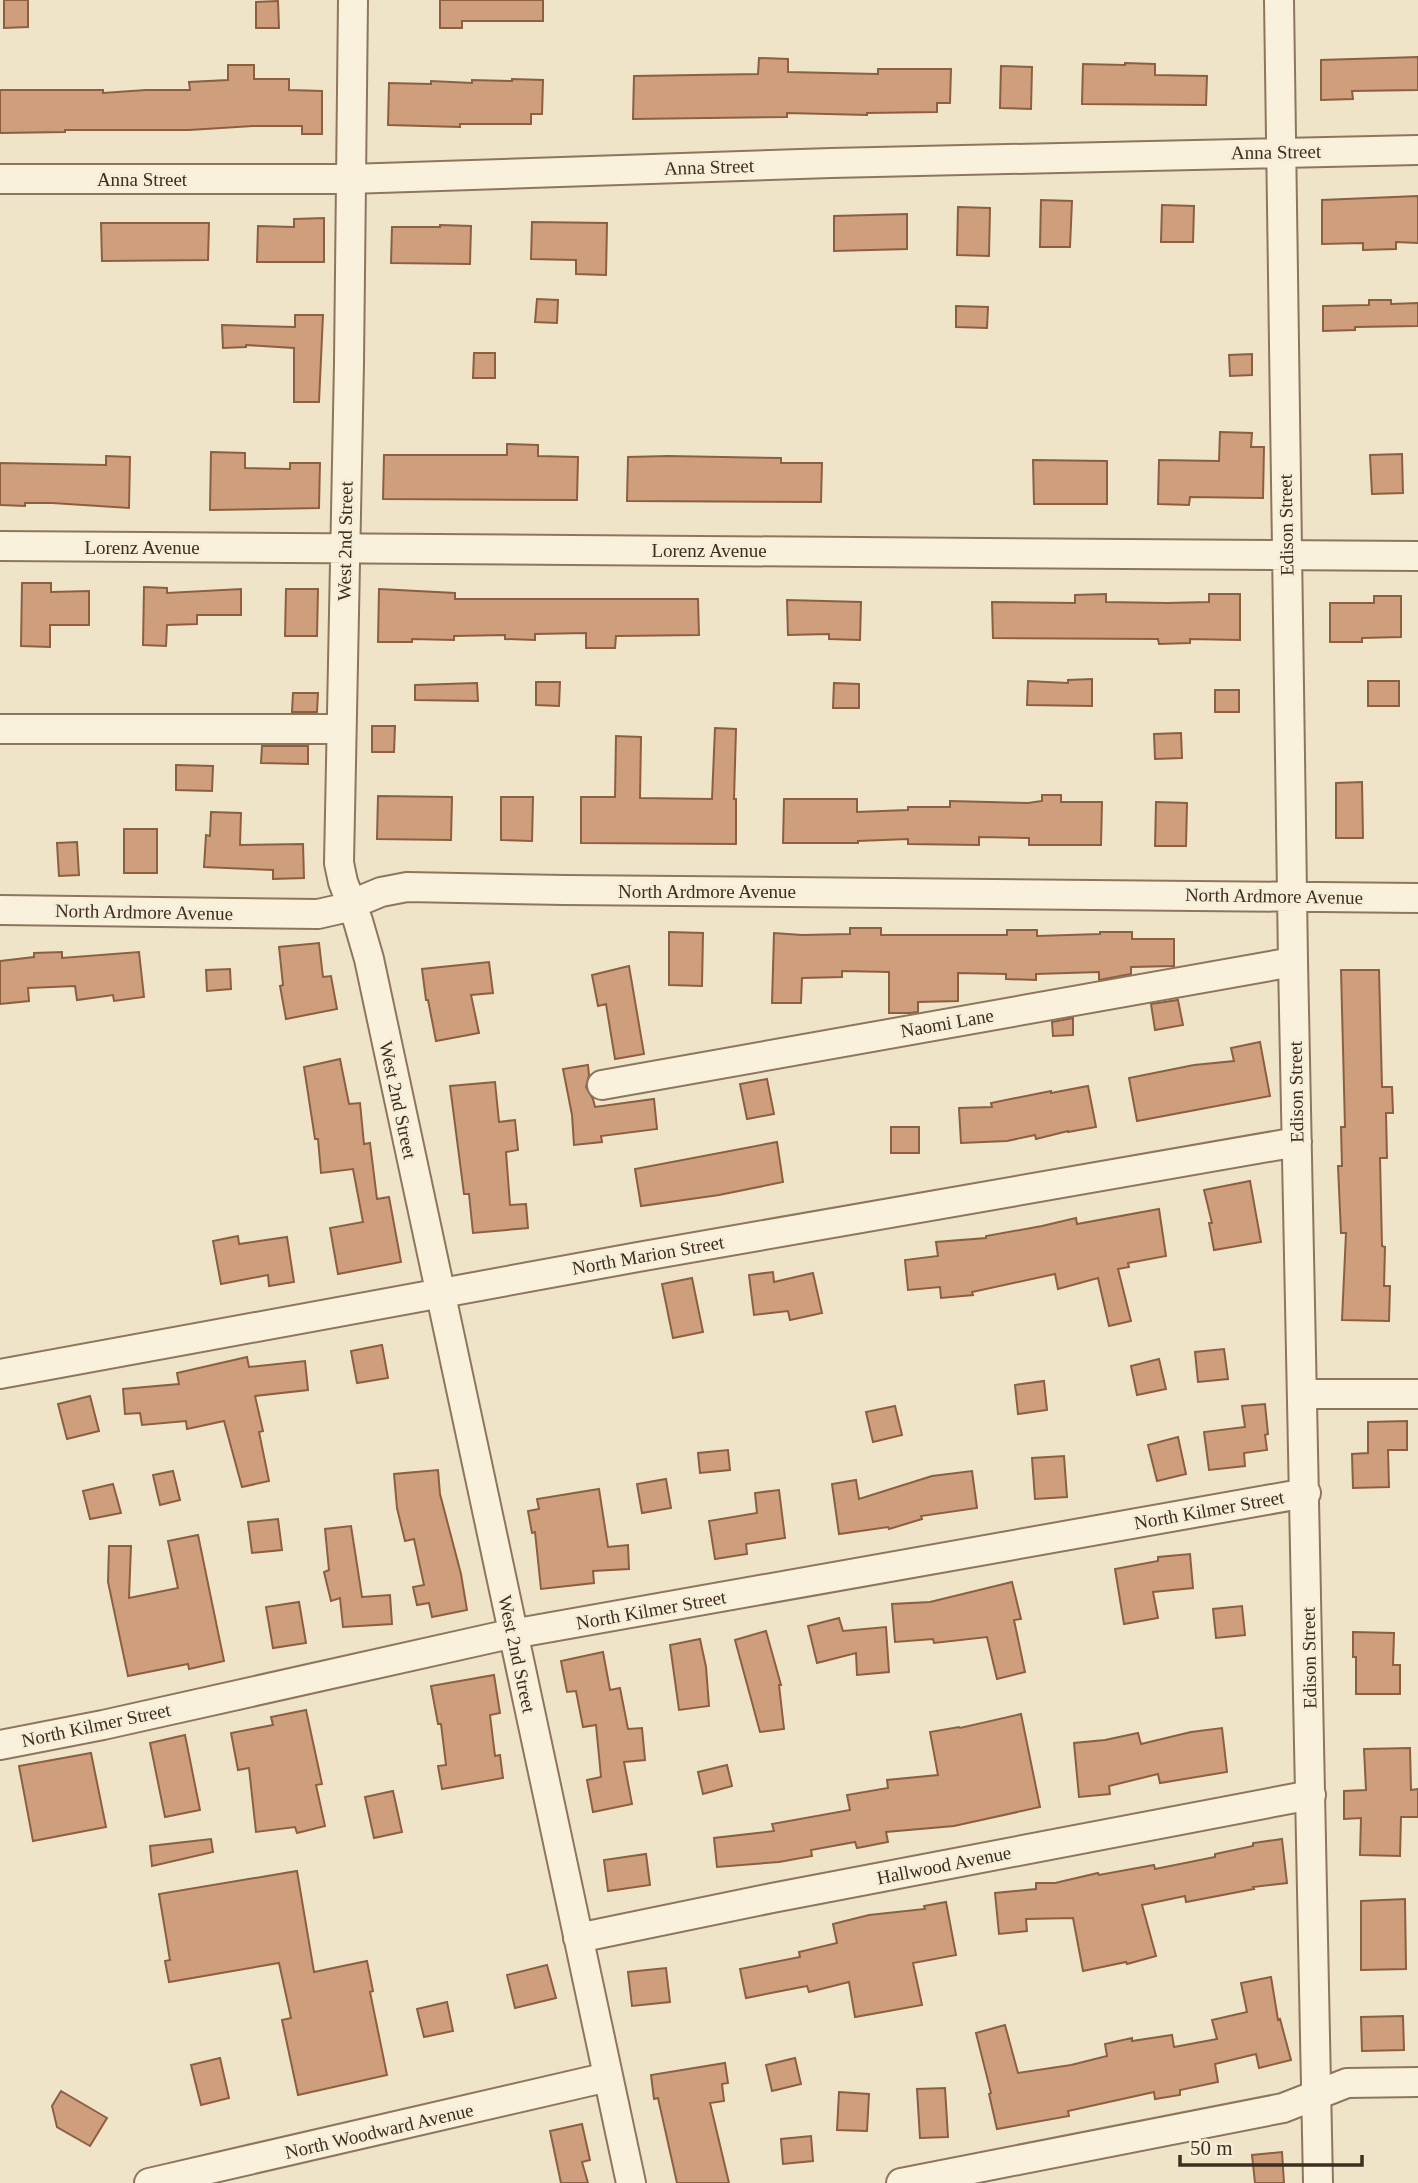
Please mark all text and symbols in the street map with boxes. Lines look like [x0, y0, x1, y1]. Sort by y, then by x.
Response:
street label: Anna Street [1231, 141, 1322, 163]
street label: Anna Street [664, 155, 755, 179]
street label: Anna Street [97, 169, 188, 190]
street label: Edison Street [1275, 473, 1297, 576]
street label: West 2nd Street [333, 480, 357, 601]
street label: Lorenz Avenue [84, 537, 200, 558]
street label: Lorenz Avenue [651, 540, 767, 561]
street label: North Ardmore Avenue [618, 881, 796, 902]
street label: North Ardmore Avenue [1185, 884, 1363, 908]
street label: North Ardmore Avenue [55, 900, 233, 924]
street label: Naomi Lane [899, 1004, 995, 1042]
street label: West 2nd Street [375, 1039, 421, 1161]
street label: Edison Street [1285, 1040, 1307, 1143]
street label: North Marion Street [570, 1231, 726, 1279]
street label: North Kilmer Street [1132, 1486, 1286, 1534]
street label: North Kilmer Street [574, 1586, 728, 1634]
street label: West 2nd Street [494, 1593, 540, 1715]
street label: Edison Street [1298, 1606, 1320, 1709]
street label: North Kilmer Street [19, 1699, 173, 1751]
street label: Hallwood Avenue [875, 1842, 1013, 1888]
street label: North Woodward Avenue [283, 2099, 475, 2163]
scale bar [1180, 2124, 1362, 2168]
text: 50 m [1190, 2136, 1233, 2160]

